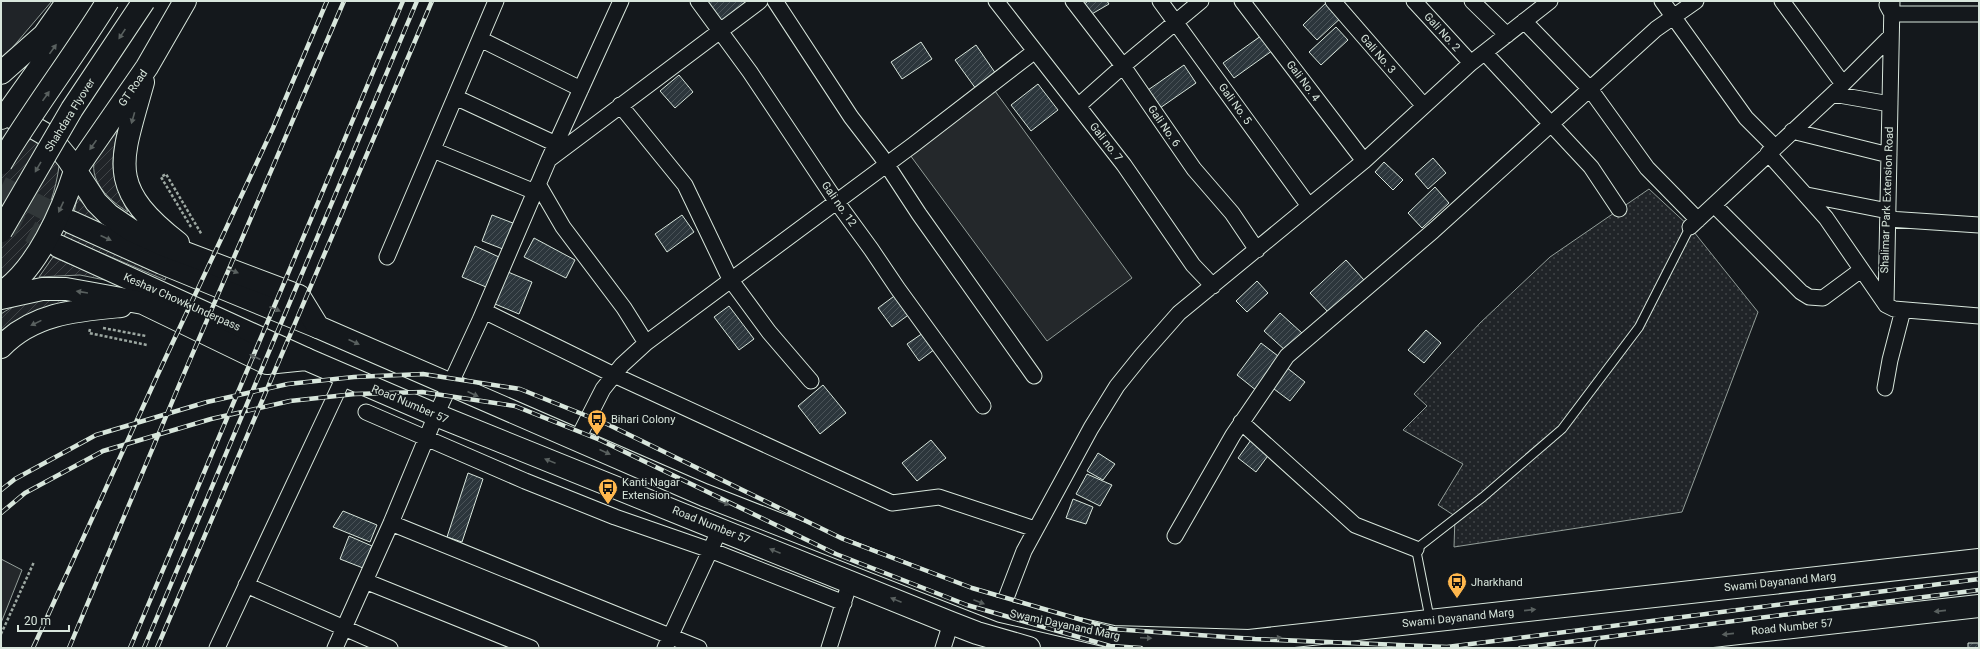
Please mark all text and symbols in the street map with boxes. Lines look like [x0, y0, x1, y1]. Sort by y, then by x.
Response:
street label: Gali No. 2 [1421, 10, 1463, 54]
one-way arrow [119, 28, 126, 40]
street label: Gali No. 3 [1358, 32, 1398, 76]
one-way arrow [49, 44, 57, 55]
street label: Gali No. 4 [1284, 58, 1322, 104]
street label: GT Road [116, 67, 150, 109]
street label: Shahdara Flyover [42, 76, 98, 154]
street label: Gali No. 5 [1216, 81, 1254, 127]
one-way arrow [42, 90, 50, 101]
street label: Gali No. 6 [1145, 103, 1183, 149]
one-way arrow [130, 112, 136, 124]
street label: Gali no. 7 [1087, 120, 1125, 164]
street label: Shalimar Park Extension Road [1878, 126, 1896, 274]
one-way arrow [89, 139, 97, 150]
one-way arrow [35, 161, 42, 173]
street label: Gali no. 12 [819, 179, 859, 229]
one-way arrow [58, 202, 64, 213]
one-way arrow [101, 235, 112, 241]
one-way arrow [227, 268, 239, 274]
street label: Keshav Chowk Underpass [121, 270, 243, 334]
one-way arrow [76, 289, 88, 295]
one-way arrow [270, 307, 282, 313]
one-way arrow [30, 320, 42, 326]
one-way arrow [348, 340, 360, 346]
one-way arrow [249, 354, 261, 360]
street label: Road Number 57 [370, 382, 450, 426]
one-way arrow [467, 391, 479, 398]
bus stop icon: Bihari Colony [586, 408, 608, 436]
place label: Bihari Colony [611, 413, 676, 426]
one-way arrow [599, 449, 611, 455]
one-way arrow [544, 458, 556, 464]
place label: Kanti Nagar Extension [622, 476, 680, 502]
bus stop icon: Kanti Nagar Extension [597, 477, 619, 505]
one-way arrow [719, 501, 731, 507]
street label: Road Number 57 [670, 504, 752, 546]
one-way arrow [770, 548, 781, 554]
street label: Swami Dayanand Marg [1723, 570, 1837, 594]
bus stop icon: Jharkhand [1446, 571, 1468, 599]
place label: Jharkhand [1471, 576, 1523, 589]
one-way arrow [889, 597, 901, 603]
one-way arrow [973, 600, 985, 606]
street label: Swami Dayanand Marg [1401, 606, 1515, 630]
one-way arrow [1524, 606, 1536, 613]
scale bar [18, 607, 69, 633]
street label: Swami Dayanand Marg [1009, 607, 1121, 643]
one-way arrow [1934, 607, 1946, 614]
text: 20 m [24, 614, 51, 628]
street label: Road Number 57 [1750, 616, 1834, 638]
one-way arrow [1722, 631, 1734, 638]
one-way arrow [1140, 635, 1153, 641]
one-way arrow [1270, 635, 1282, 641]

